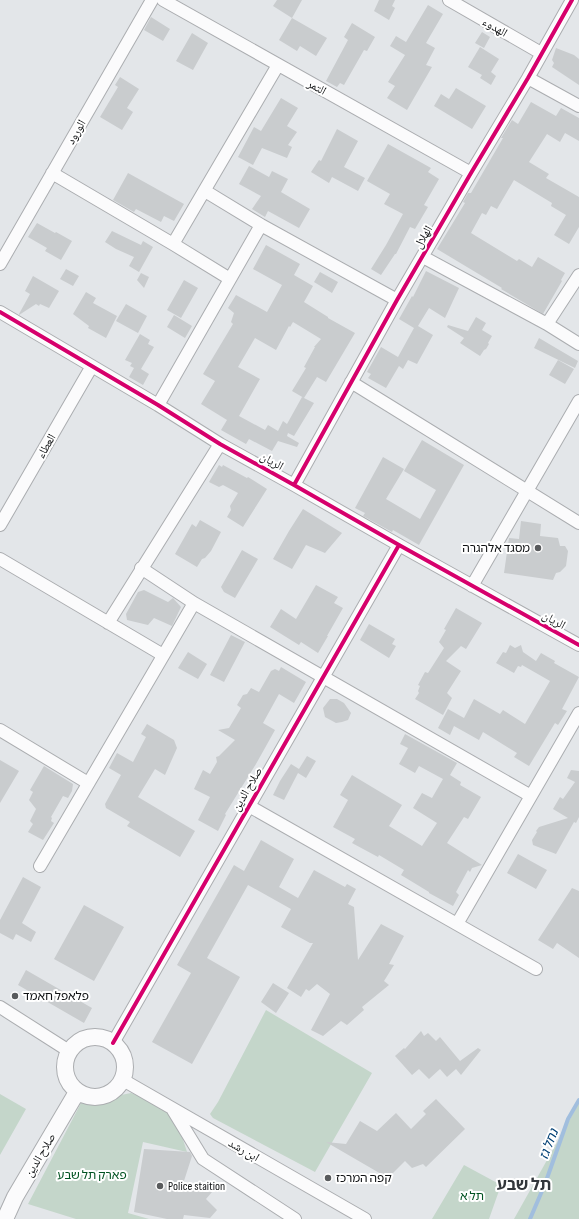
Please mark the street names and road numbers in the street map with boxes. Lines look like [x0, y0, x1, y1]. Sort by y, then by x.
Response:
street label: الهدوء [480, 14, 510, 41]
street label: التمر [304, 76, 329, 99]
street label: الورود [63, 117, 90, 147]
street label: الهلال [411, 223, 436, 252]
street label: العطاء [33, 431, 60, 461]
street label: الريان [257, 449, 286, 474]
street label: الريان [539, 608, 568, 633]
street label: صلاح الدين [229, 764, 266, 814]
street label: صلاح الدين [22, 1131, 59, 1180]
street label: ابن رشد [226, 1136, 262, 1165]

